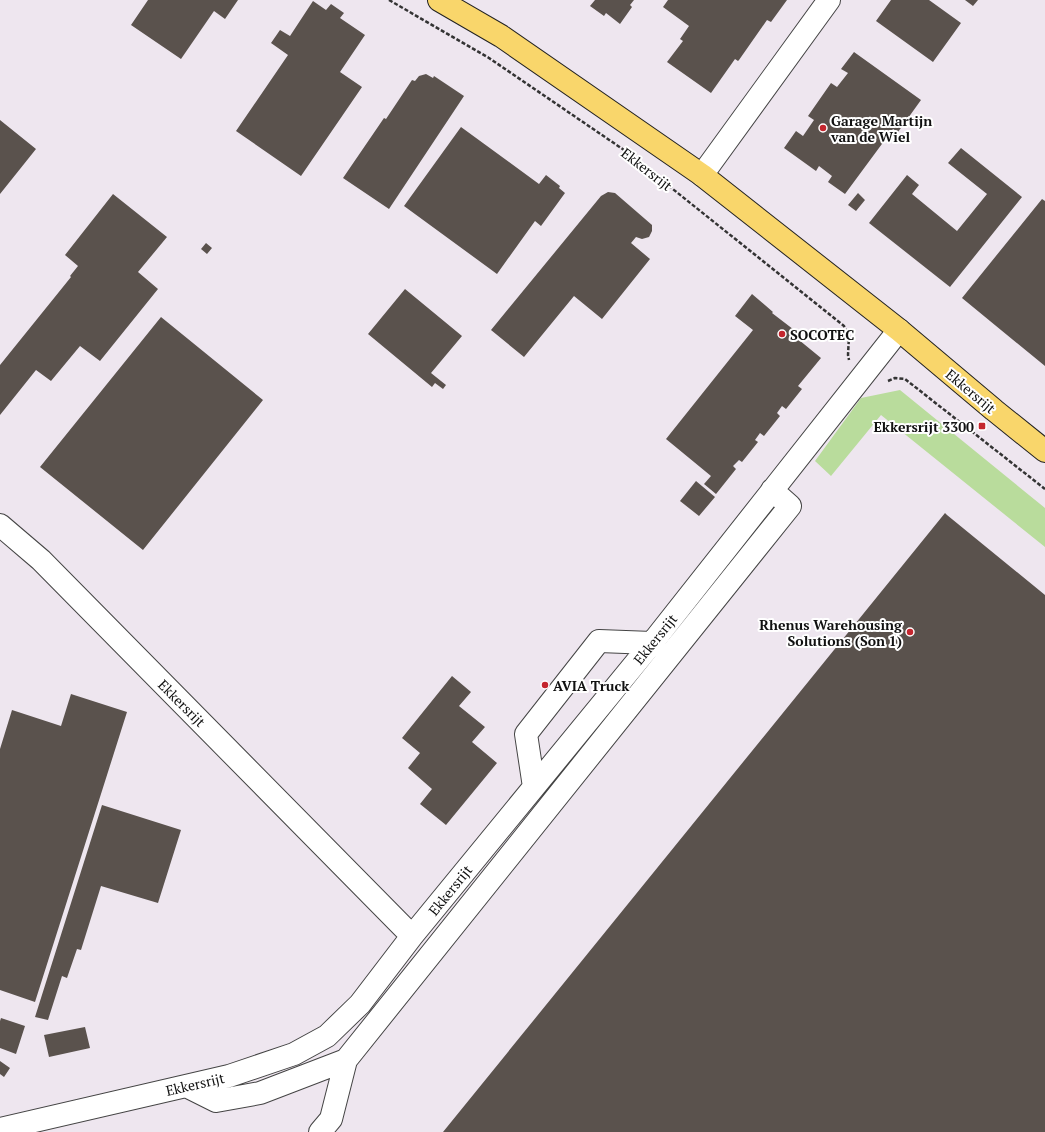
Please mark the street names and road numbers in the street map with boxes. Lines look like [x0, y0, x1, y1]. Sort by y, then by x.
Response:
street label: Ekkersrijt [618, 143, 677, 195]
street label: Ekkersrijt [942, 365, 1001, 418]
street label: Ekkersrijt [629, 609, 682, 668]
street label: Ekkersrijt [154, 675, 210, 731]
street label: Ekkersrijt [424, 860, 477, 919]
street label: Ekkersrijt [164, 1068, 227, 1100]

